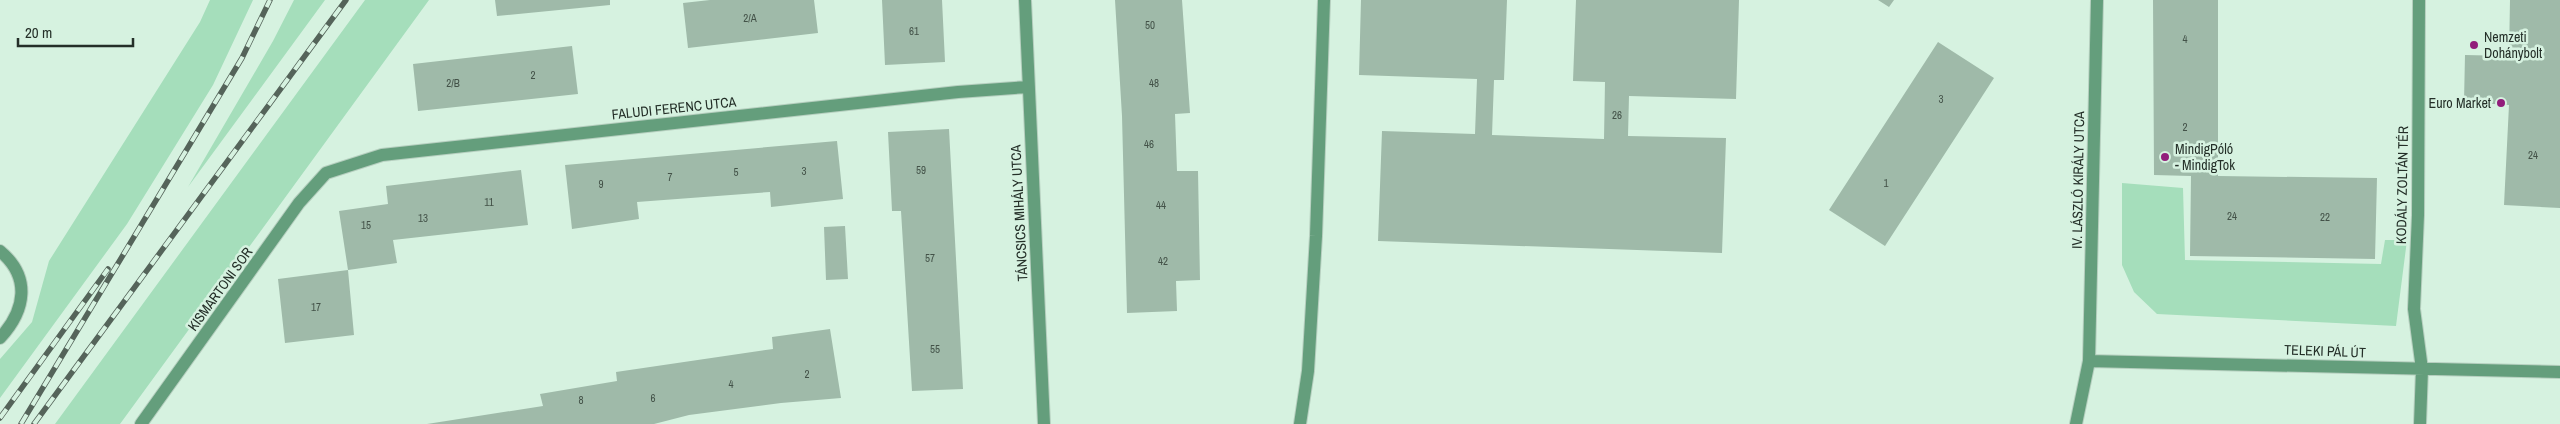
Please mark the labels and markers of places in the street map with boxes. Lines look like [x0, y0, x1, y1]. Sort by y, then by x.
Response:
place label: Nemzeti Dohánybolt [2484, 28, 2542, 62]
marker: Nemzeti Dohánybolt [2468, 39, 2480, 51]
place label: Euro Market [2428, 94, 2491, 112]
marker: Euro Market [2495, 97, 2507, 109]
place label: MindigPóló - MindigTok [2175, 140, 2235, 174]
marker: MindigPóló - MindigTok [2159, 151, 2171, 163]

